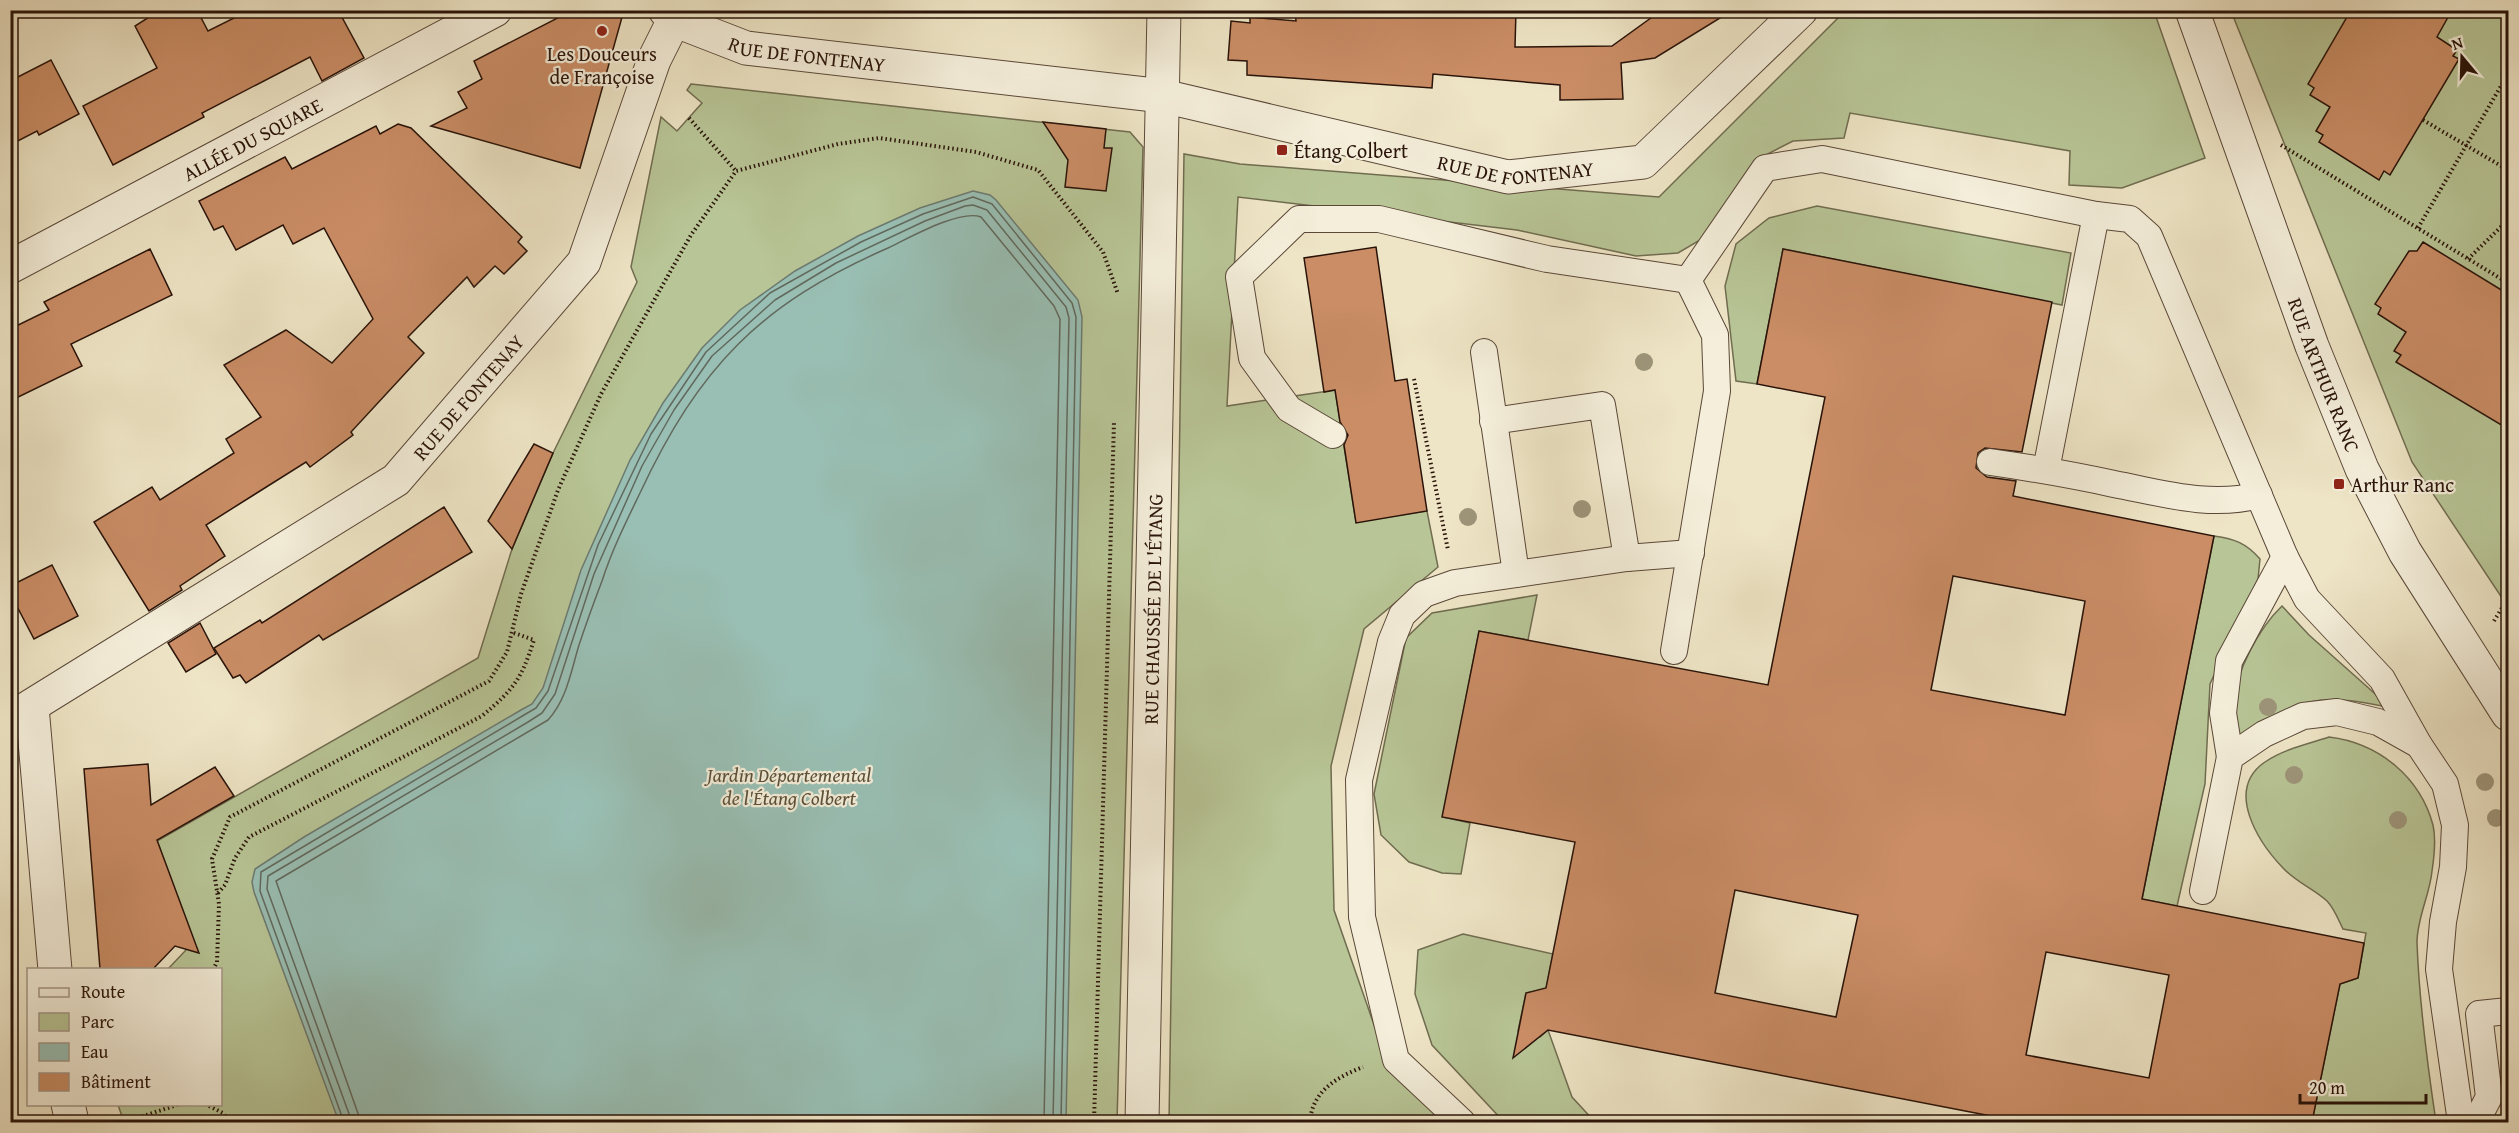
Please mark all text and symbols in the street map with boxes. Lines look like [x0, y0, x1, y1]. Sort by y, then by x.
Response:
marker: Les Douceurs de Françoise [595, 24, 609, 38]
north arrow [2432, 27, 2492, 87]
street label: RUE DE FONTENAY [724, 28, 887, 78]
text: N [2448, 30, 2466, 56]
place label: Les Douceurs de Françoise [547, 39, 657, 91]
street label: ALLÉE DU SQUARE [177, 90, 327, 188]
place label: Étang Colbert [1294, 136, 1408, 165]
marker: Étang Colbert [1275, 143, 1289, 157]
street label: RUE DE FONTENAY [1435, 146, 1595, 192]
street label: RUE ARTHUR RANC [2281, 293, 2368, 456]
street label: RUE DE FONTENAY [405, 328, 530, 466]
place label: Arthur Ranc [2351, 470, 2454, 499]
marker: Arthur Ranc [2332, 477, 2346, 491]
street label: RUE CHAUSSÉE DE L'ÉTANG [1135, 493, 1169, 725]
park label: Jardin Départemental de l'Étang Colbert [704, 760, 871, 812]
legend [27, 968, 222, 1106]
text: Route [81, 978, 125, 1005]
text: Parc [81, 1008, 114, 1035]
text: Eau [81, 1038, 109, 1065]
scale bar [2300, 1067, 2426, 1105]
text: Bâtiment [81, 1068, 151, 1095]
text: 20 m [2309, 1074, 2345, 1101]

